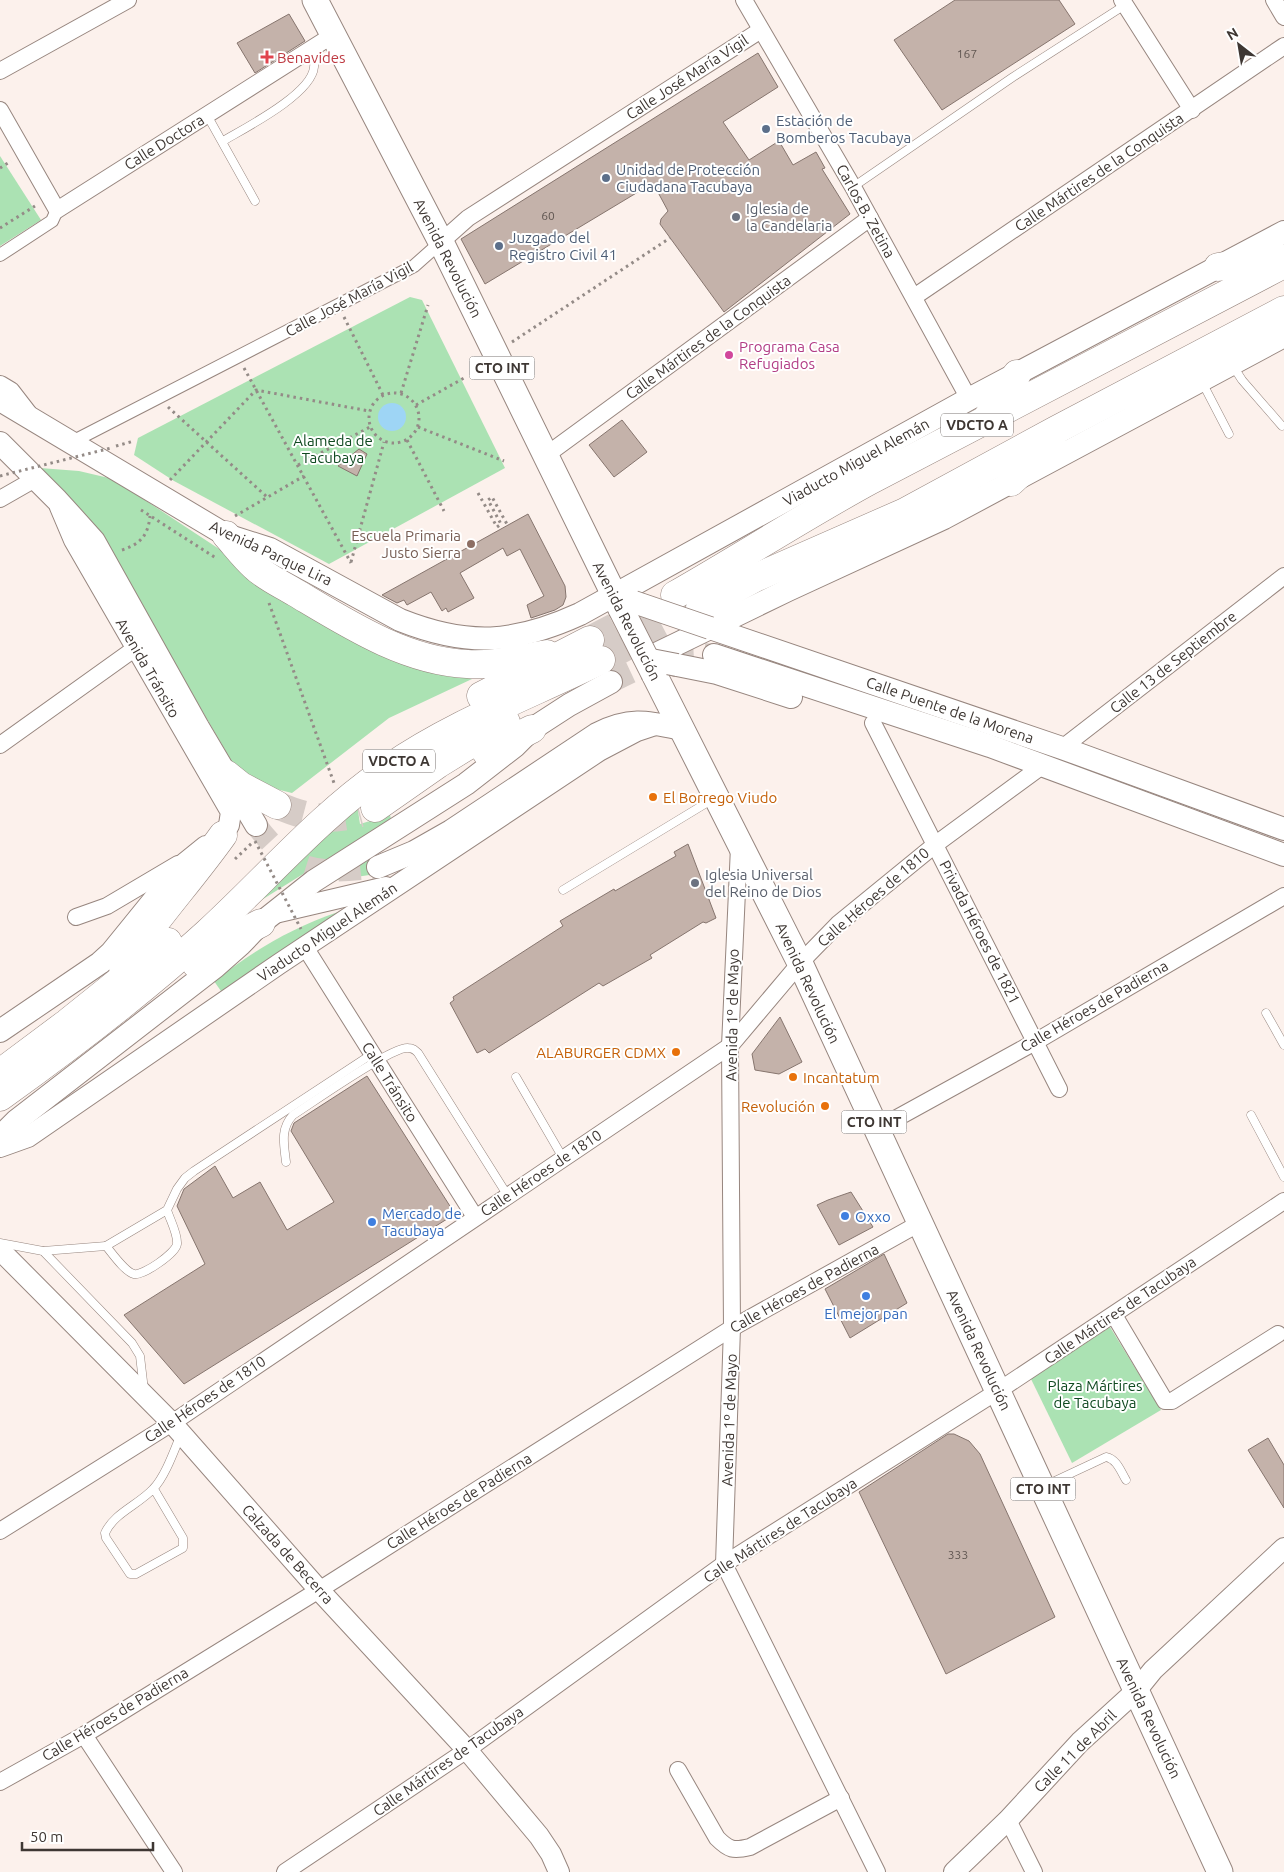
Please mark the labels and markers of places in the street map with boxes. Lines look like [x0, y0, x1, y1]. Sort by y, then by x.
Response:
place label: Benavides [277, 49, 346, 66]
marker: Benavides [261, 51, 273, 63]
place label: Estación de Bomberos Tacubaya [776, 112, 911, 146]
marker: Estación de Bomberos Tacubaya [760, 123, 772, 135]
place label: Unidad de Protección Ciudadana Tacubaya [616, 161, 760, 195]
marker: Unidad de Protección Ciudadana Tacubaya [600, 172, 612, 184]
place label: Iglesia de la Candelaria [746, 200, 832, 234]
marker: Iglesia de la Candelaria [730, 211, 742, 223]
place label: Juzgado del Registro Civil 41 [509, 229, 617, 263]
marker: Juzgado del Registro Civil 41 [493, 240, 505, 252]
place label: Programa Casa Refugiados [739, 338, 840, 372]
marker: Programa Casa Refugiados [723, 349, 735, 361]
place label: Escuela Primaria Justo Sierra [351, 527, 461, 561]
marker: Escuela Primaria Justo Sierra [465, 538, 477, 550]
place label: El Borrego Viudo [663, 789, 777, 806]
marker: El Borrego Viudo [647, 791, 659, 803]
place label: Iglesia Universal del Reino de Dios [705, 866, 821, 900]
marker: Iglesia Universal del Reino de Dios [689, 877, 701, 889]
place label: ALABURGER CDMX [536, 1044, 666, 1061]
marker: ALABURGER CDMX [670, 1046, 682, 1058]
place label: Incantatum [803, 1069, 880, 1086]
marker: Incantatum [787, 1071, 799, 1083]
place label: Revolución [741, 1098, 815, 1115]
marker: Revolución [819, 1100, 831, 1112]
place label: Mercado de Tacubaya [382, 1205, 462, 1239]
place label: Oxxo [855, 1208, 891, 1225]
marker: Oxxo [839, 1210, 851, 1222]
marker: Mercado de Tacubaya [366, 1216, 378, 1228]
marker: El mejor pan [860, 1290, 872, 1302]
place label: El mejor pan [824, 1305, 908, 1322]

